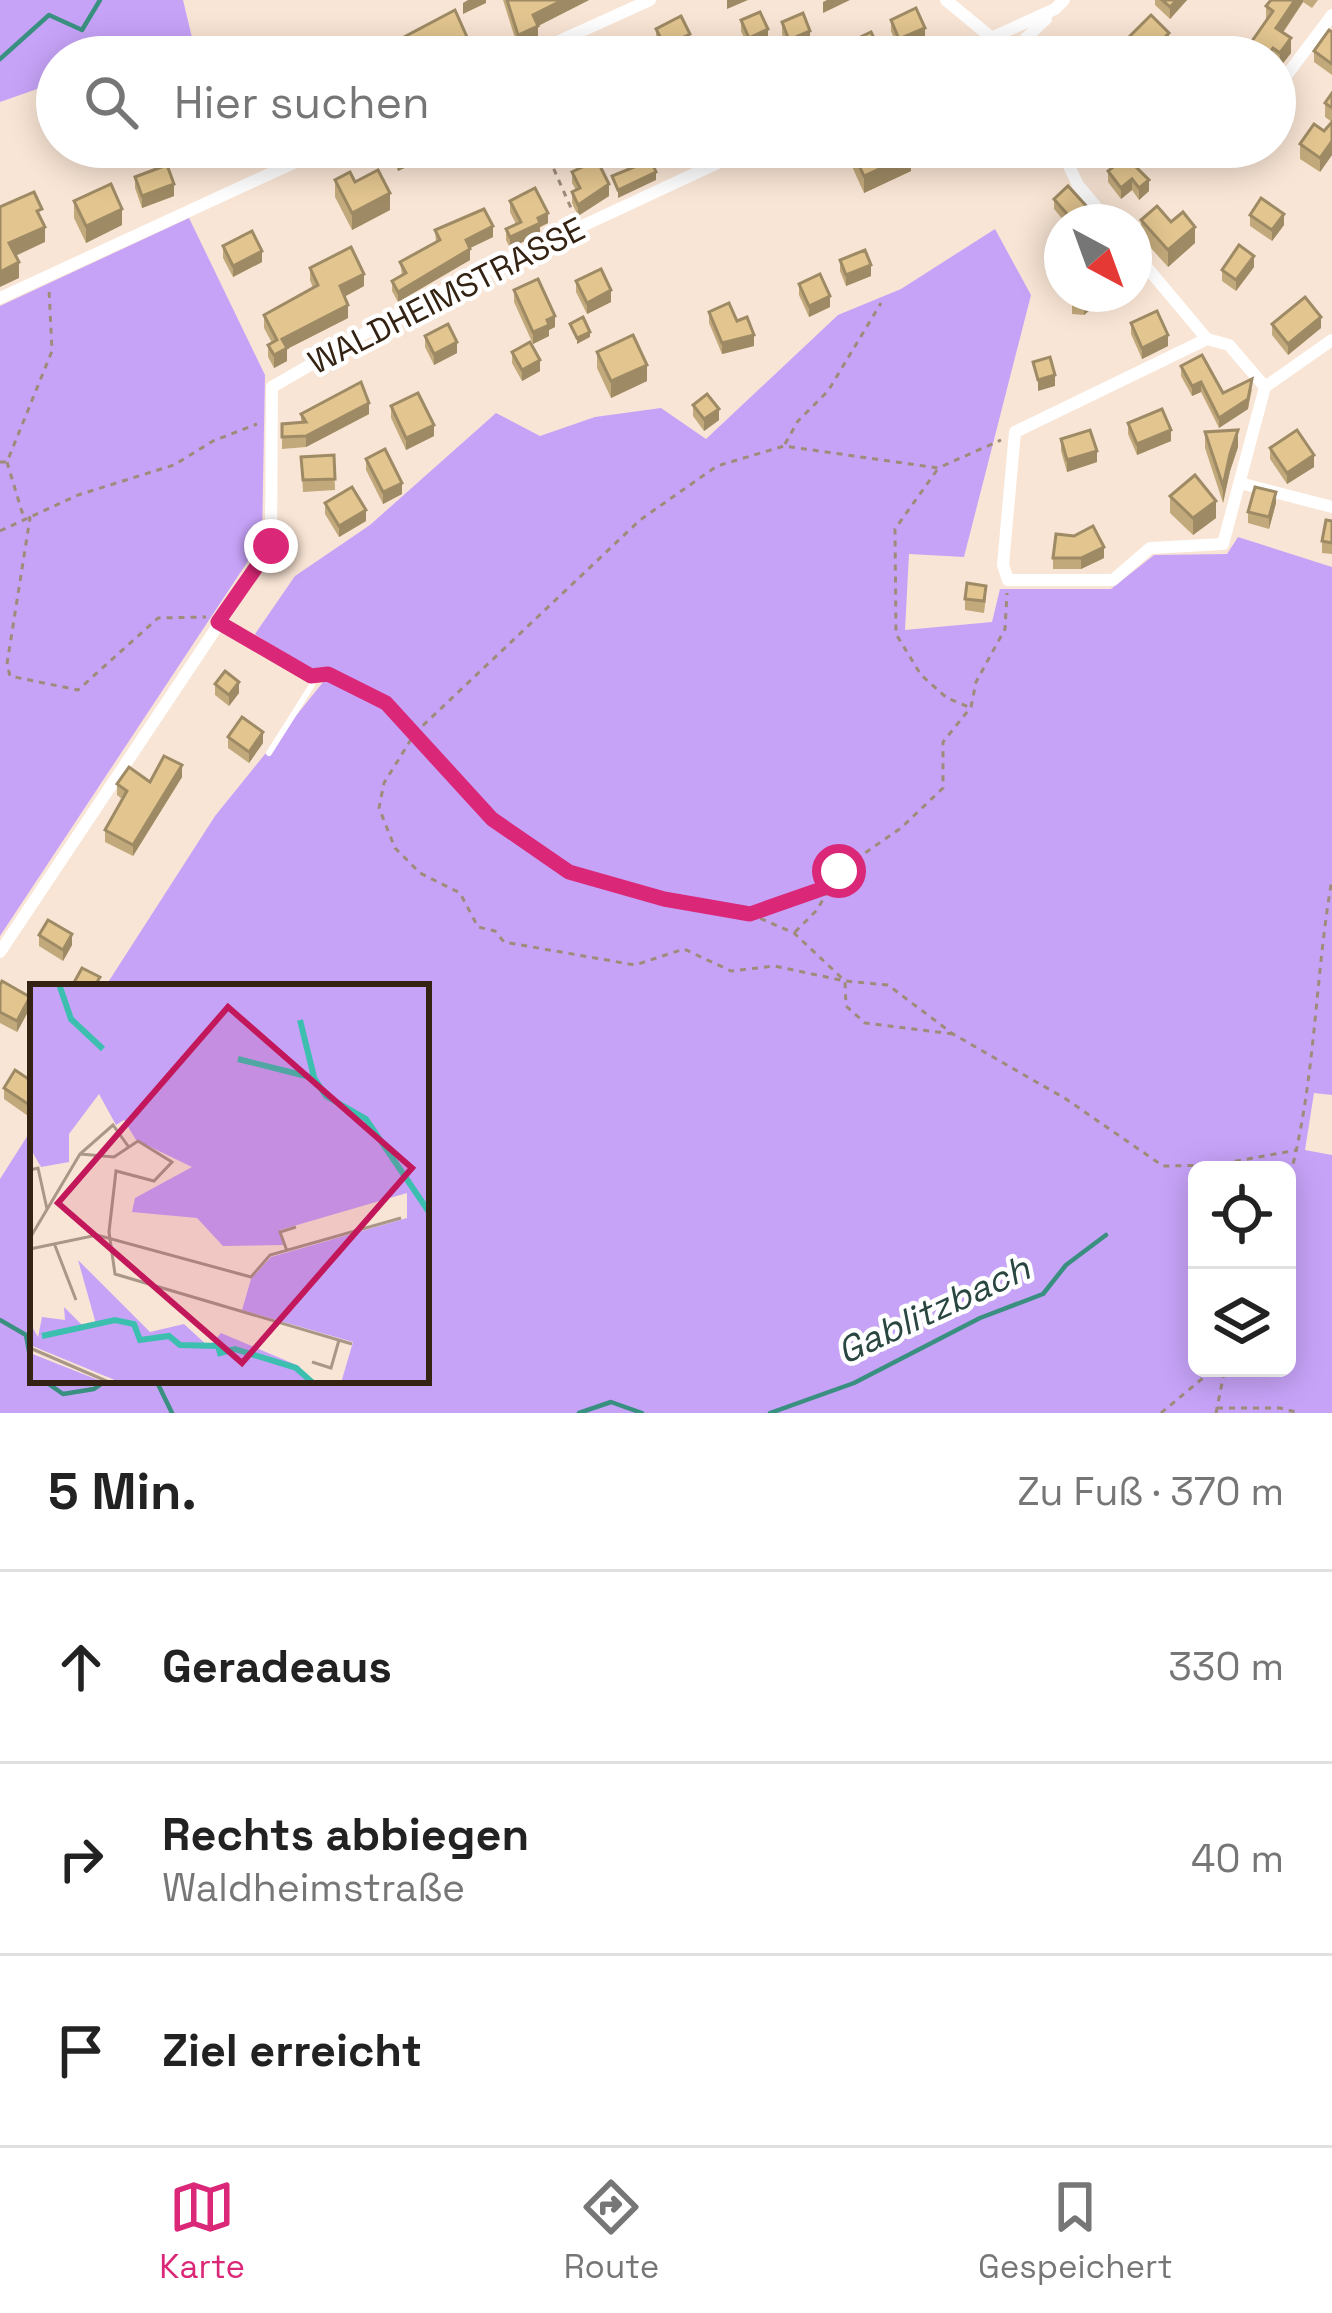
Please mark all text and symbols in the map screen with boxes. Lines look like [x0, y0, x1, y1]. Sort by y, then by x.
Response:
search box [36, 36, 1296, 168]
icon: search [78, 69, 144, 135]
text: Hier suchen [174, 74, 430, 131]
north arrow [1044, 204, 1152, 312]
street label: WALDHEIMSTRASSE [301, 208, 592, 384]
route end [244, 519, 298, 573]
route start [812, 844, 866, 898]
inset map [30, 984, 429, 1383]
map controls [1188, 1161, 1296, 1377]
button: locate [1188, 1161, 1296, 1269]
water label: Gablitzbach [830, 1245, 1038, 1375]
button: layers [1188, 1269, 1296, 1377]
text: 5 Min. [48, 1459, 197, 1524]
text: Zu Fuß · 370 m [1017, 1467, 1284, 1516]
icon: ahead [48, 1634, 114, 1700]
text: Geradeaus [162, 1638, 392, 1695]
text: 330 m [1168, 1642, 1284, 1691]
text: Rechts abbiegen [162, 1806, 529, 1863]
icon: right [48, 1826, 114, 1892]
text: 40 m [1191, 1834, 1284, 1883]
text: Waldheimstraße [162, 1863, 465, 1912]
icon: arrive [48, 2018, 114, 2084]
text: Ziel erreicht [162, 2022, 422, 2079]
tab: Karte [159, 2174, 245, 2288]
tab: Route [564, 2174, 659, 2288]
tab: Gespeichert [978, 2174, 1173, 2288]

